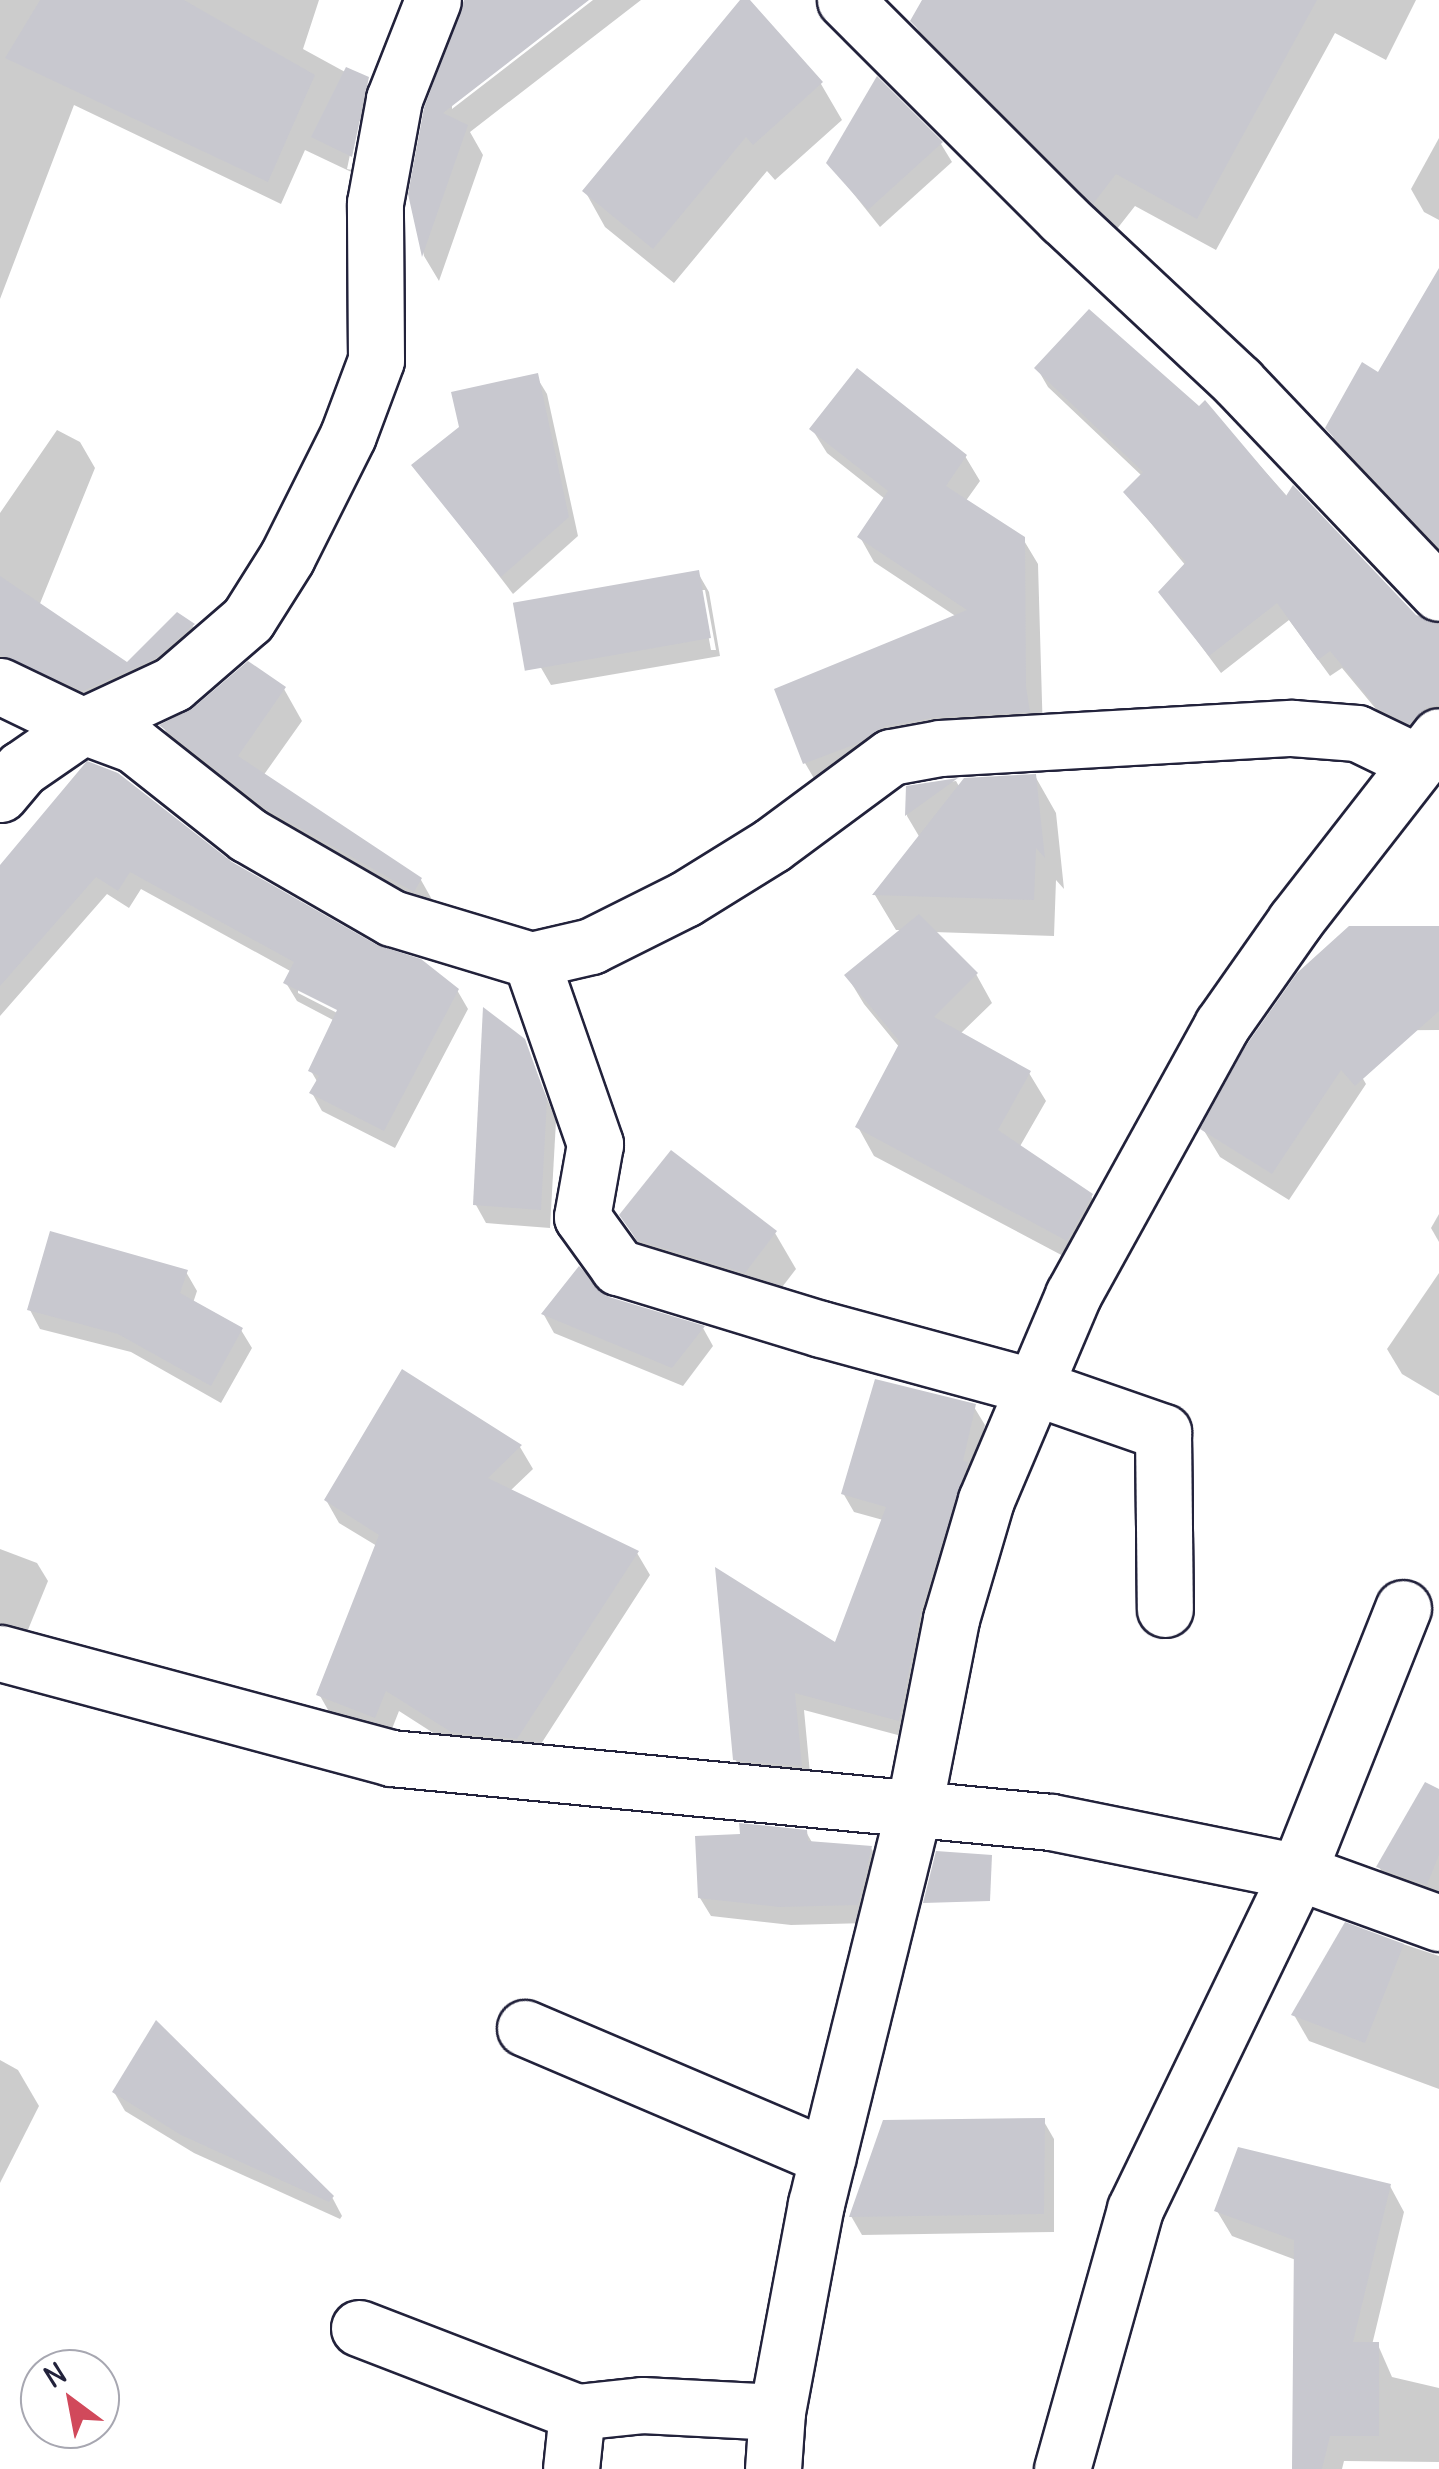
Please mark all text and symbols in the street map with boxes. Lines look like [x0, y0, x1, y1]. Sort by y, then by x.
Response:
north arrow [20, 2349, 120, 2449]
text: N [37, 2355, 73, 2396]

